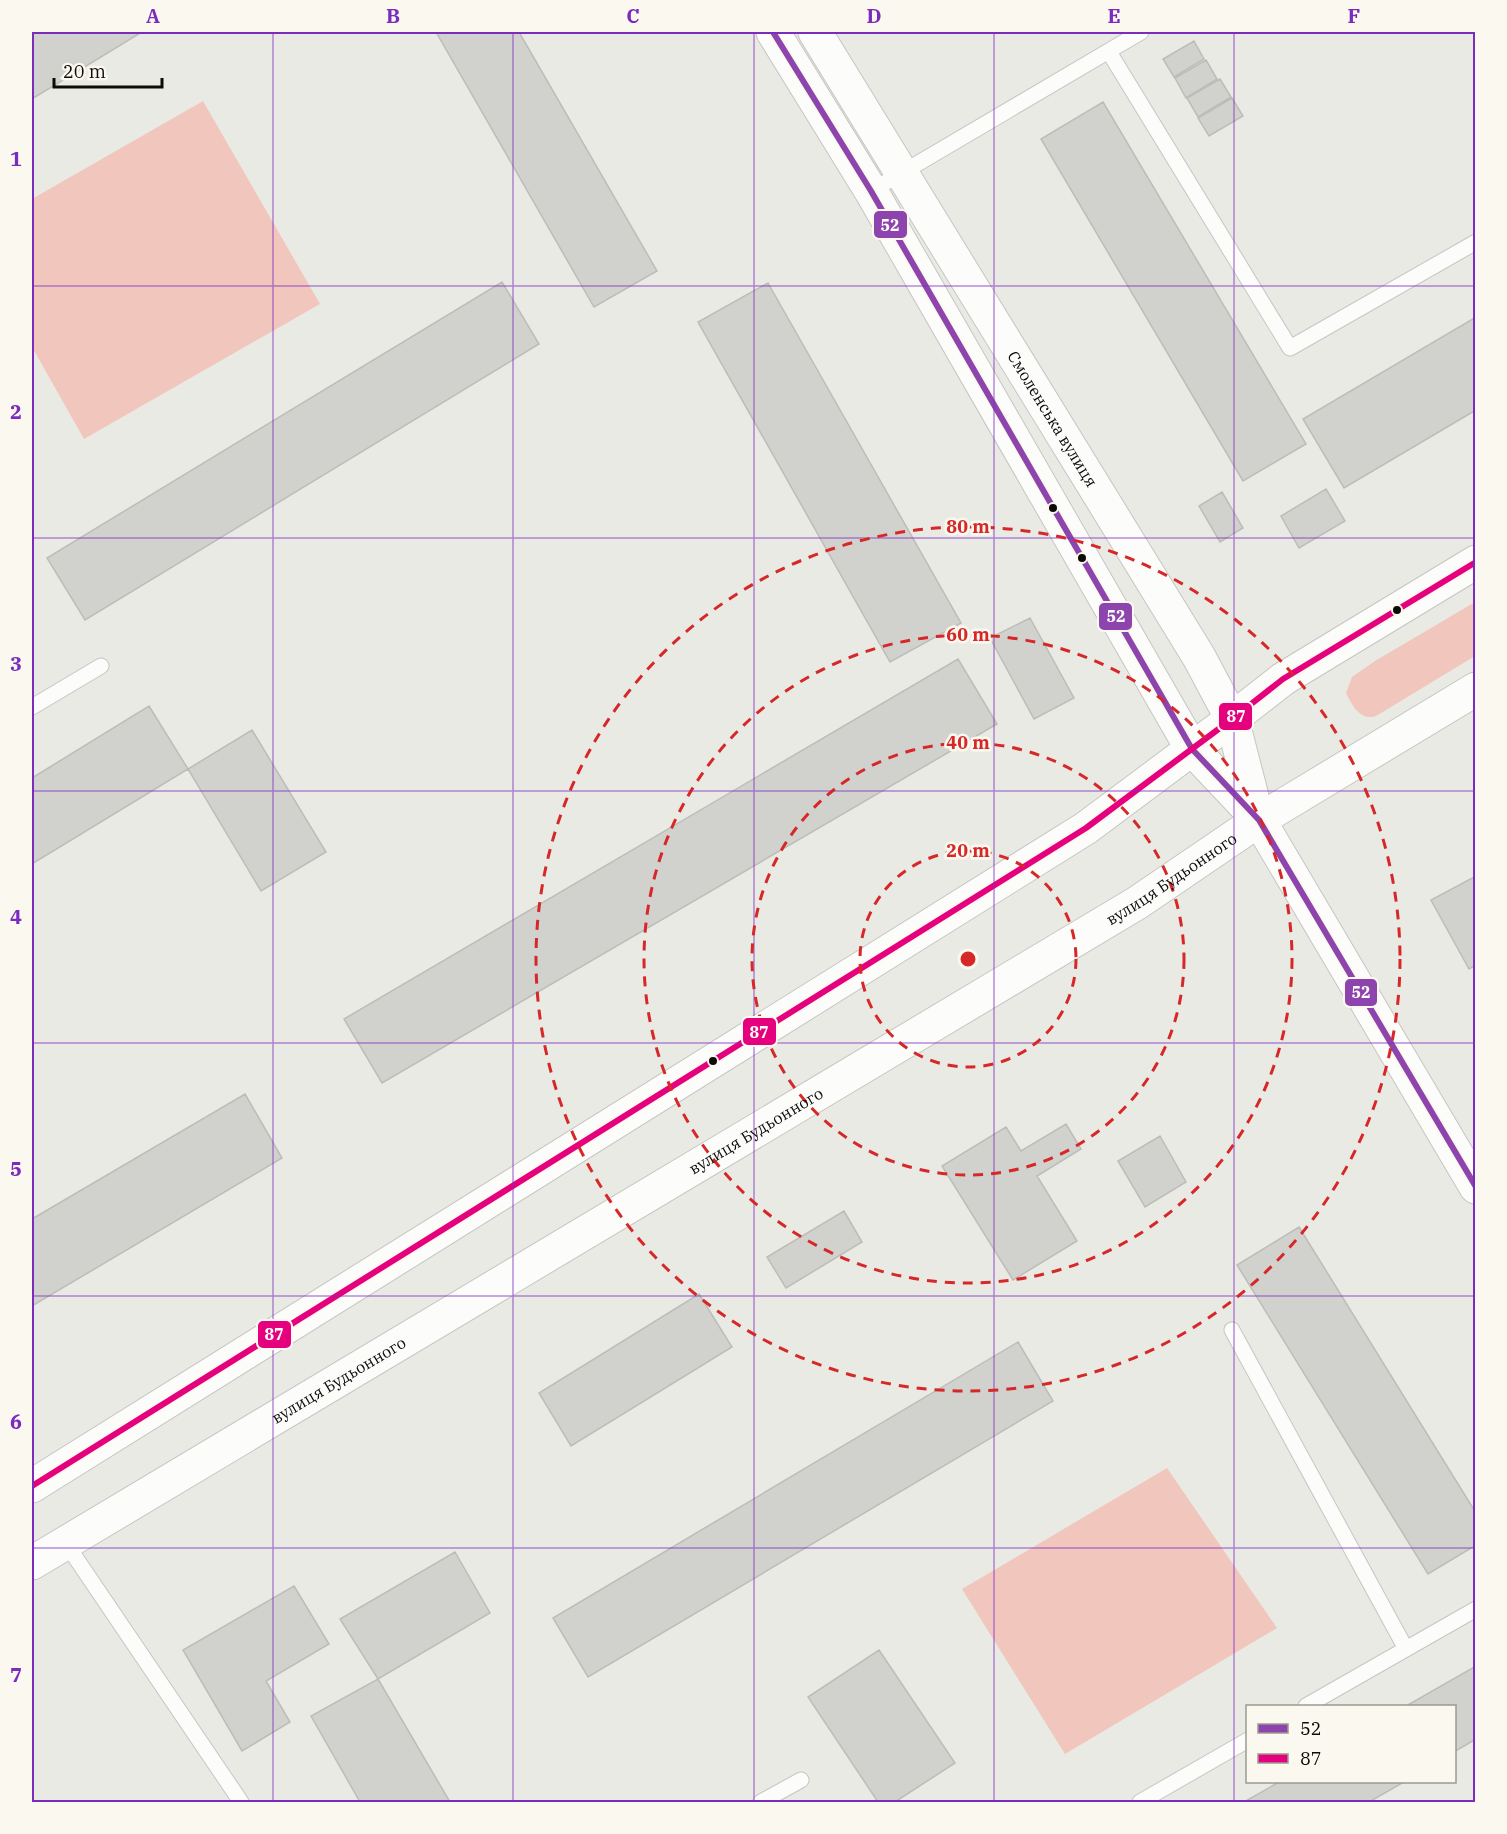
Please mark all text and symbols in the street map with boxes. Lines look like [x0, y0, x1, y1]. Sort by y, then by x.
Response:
text: A [146, 2, 160, 29]
text: B [386, 2, 400, 29]
text: C [626, 2, 640, 29]
text: D [866, 2, 882, 29]
text: E [1107, 2, 1121, 29]
text: F [1348, 2, 1360, 29]
scale bar [54, 51, 162, 89]
text: 20 m [63, 60, 106, 83]
text: 1 [10, 145, 22, 172]
line badge: 52 [873, 210, 908, 239]
text: 52 [880, 215, 900, 235]
street label: Смоленська вулиця [1003, 347, 1102, 490]
text: 2 [10, 398, 22, 425]
unlabelled marker [1047, 502, 1059, 514]
text: 80 m [946, 515, 990, 538]
unlabelled marker [1076, 552, 1088, 564]
line badge: 52 [1098, 602, 1133, 631]
unlabelled marker [1391, 604, 1403, 616]
text: 52 [1106, 606, 1126, 626]
text: 60 m [946, 623, 990, 646]
text: 3 [10, 650, 22, 677]
line badge: 87 [1218, 702, 1253, 731]
text: 87 [1226, 706, 1246, 726]
text: 40 m [946, 731, 990, 754]
street label: вулиця Будьонного [1102, 828, 1240, 929]
text: 20 m [946, 839, 990, 862]
text: 4 [10, 903, 22, 930]
centre of rings [958, 949, 978, 969]
line badge: 52 [1344, 978, 1378, 1007]
text: 52 [1351, 982, 1371, 1002]
line badge: 87 [742, 1017, 777, 1046]
text: 87 [749, 1022, 769, 1042]
unlabelled marker [707, 1055, 719, 1067]
street label: вулиця Будьонного [685, 1083, 826, 1178]
text: 5 [10, 1155, 22, 1182]
line badge: 87 [257, 1320, 292, 1349]
text: 87 [264, 1324, 284, 1344]
street label: вулиця Будьонного [268, 1332, 409, 1428]
text: 6 [10, 1408, 22, 1435]
text: 7 [10, 1661, 22, 1688]
legend [1246, 1705, 1456, 1783]
text: 52 [1300, 1717, 1322, 1740]
text: 87 [1300, 1747, 1322, 1770]

